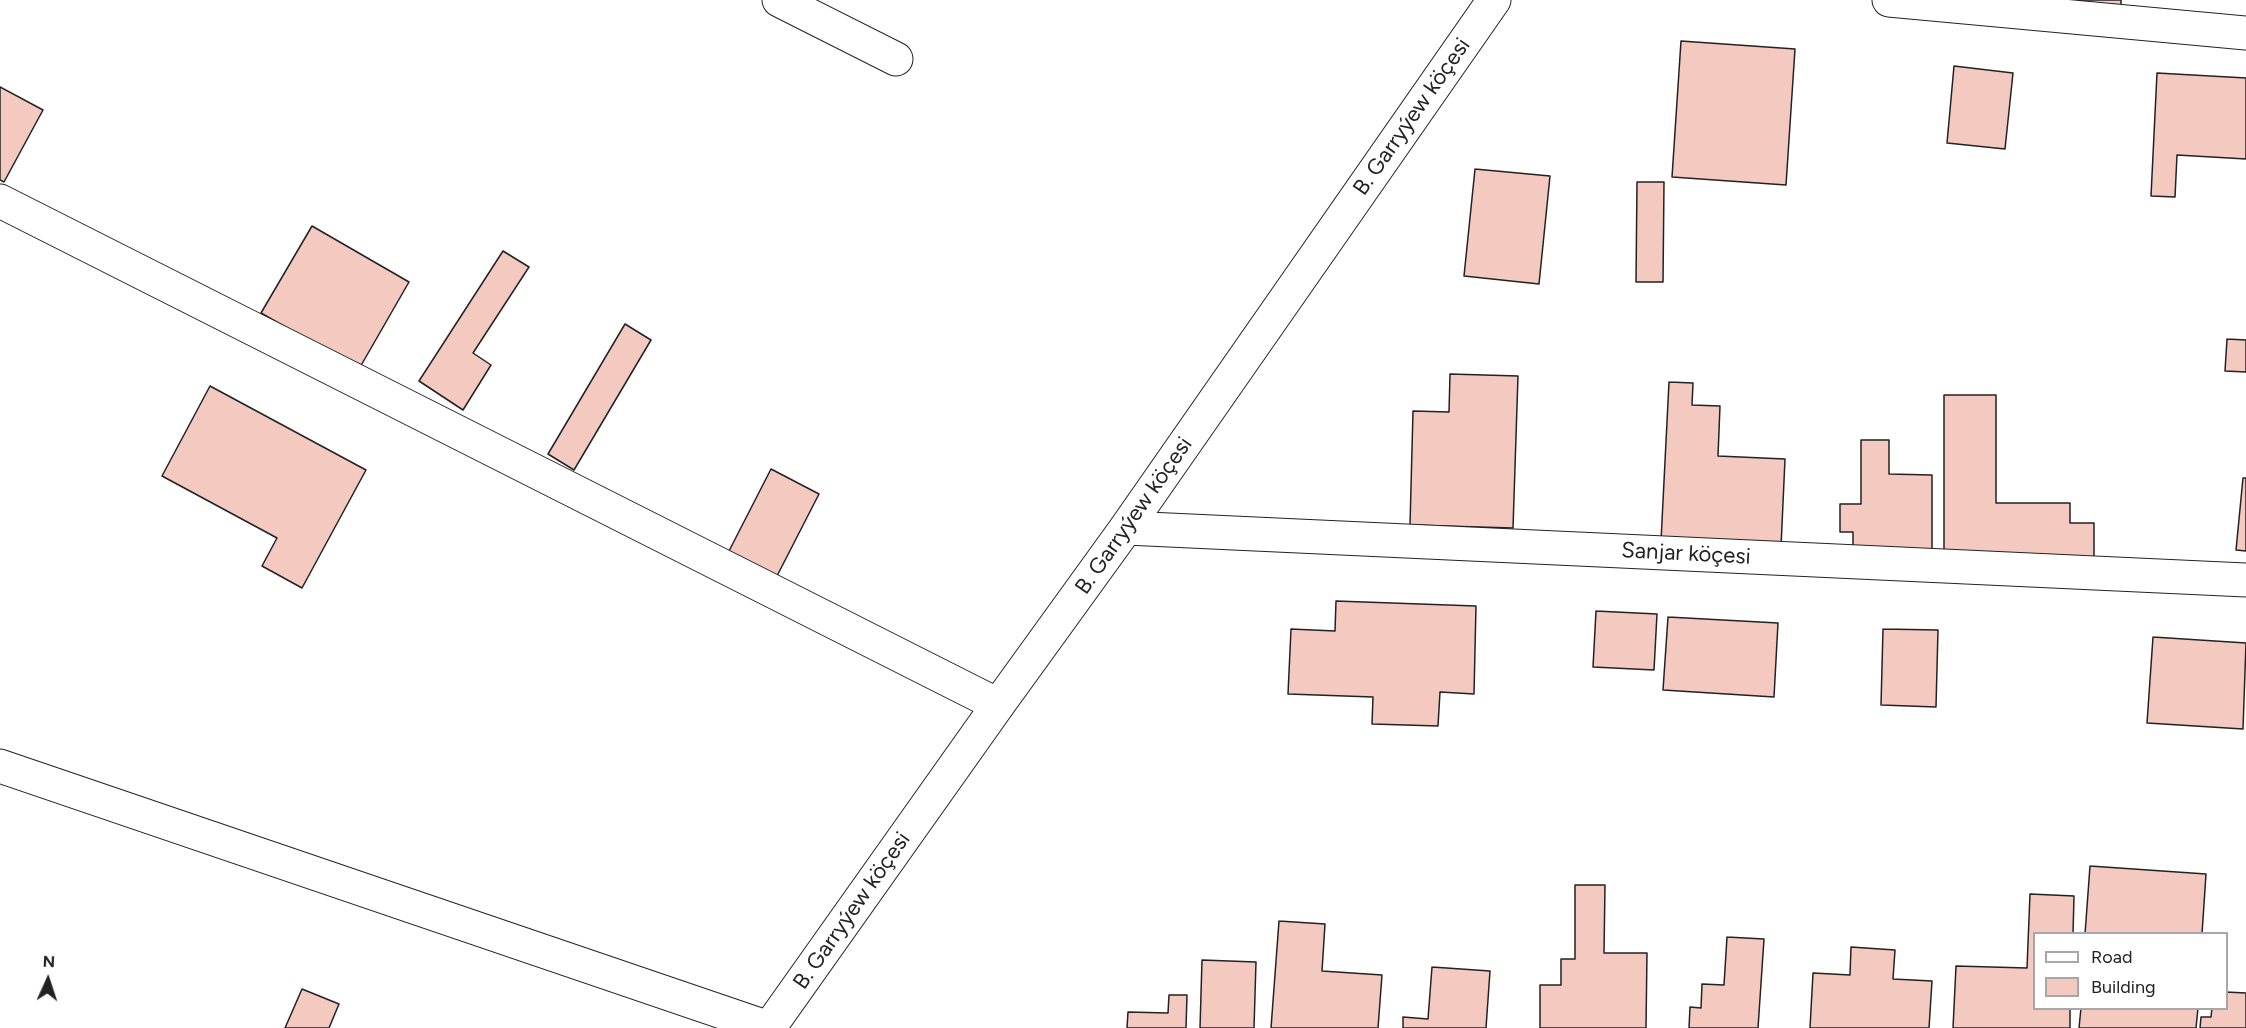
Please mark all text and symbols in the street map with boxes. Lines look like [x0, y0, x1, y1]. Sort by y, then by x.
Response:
street label: B. Garryýew köçesi [1348, 33, 1476, 201]
street label: B. Garryýew köçesi [1070, 432, 1198, 600]
street label: Sanjar köçesi [1621, 537, 1751, 571]
street label: B. Garryýew köçesi [788, 827, 916, 995]
legend [2033, 932, 2228, 1010]
text: Road [2091, 946, 2132, 968]
north arrow [18, 950, 78, 1010]
text: N [42, 952, 56, 971]
text: Building [2091, 976, 2156, 998]

